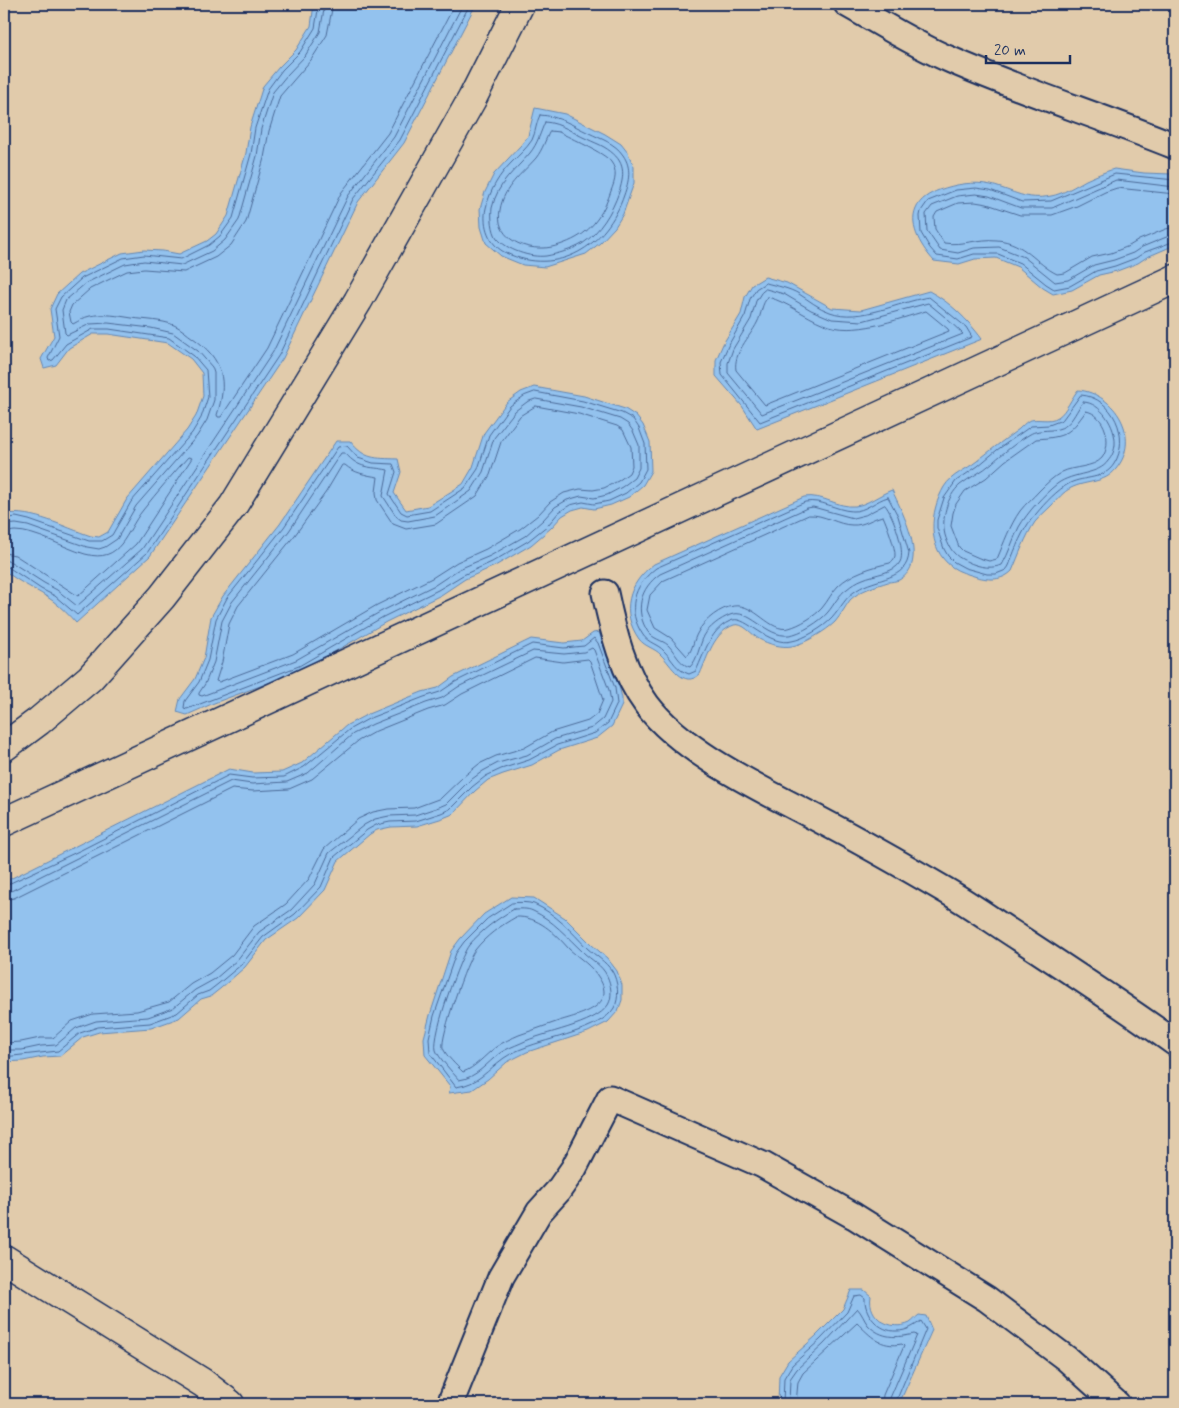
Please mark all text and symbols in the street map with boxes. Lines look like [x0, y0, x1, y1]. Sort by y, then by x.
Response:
scale bar [986, 32, 1070, 64]
text: 20 m [994, 41, 1026, 61]

